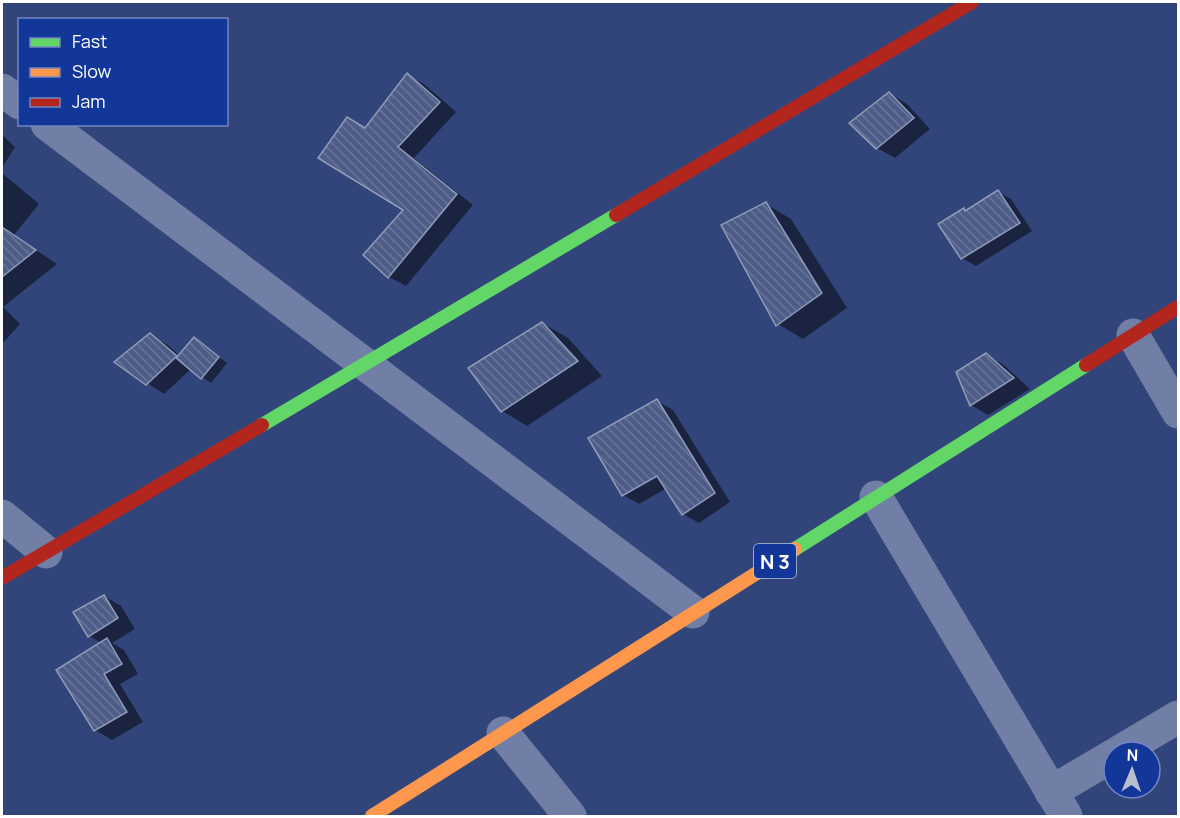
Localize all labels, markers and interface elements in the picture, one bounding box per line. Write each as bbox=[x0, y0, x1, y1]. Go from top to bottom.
legend bbox=[18, 18, 228, 126]
text: Fast bbox=[72, 29, 107, 53]
text: Slow bbox=[72, 59, 112, 83]
text: Jam bbox=[72, 89, 106, 113]
road number: N 3 bbox=[754, 544, 796, 578]
north arrow bbox=[1102, 740, 1162, 800]
text: N bbox=[1126, 744, 1139, 766]

